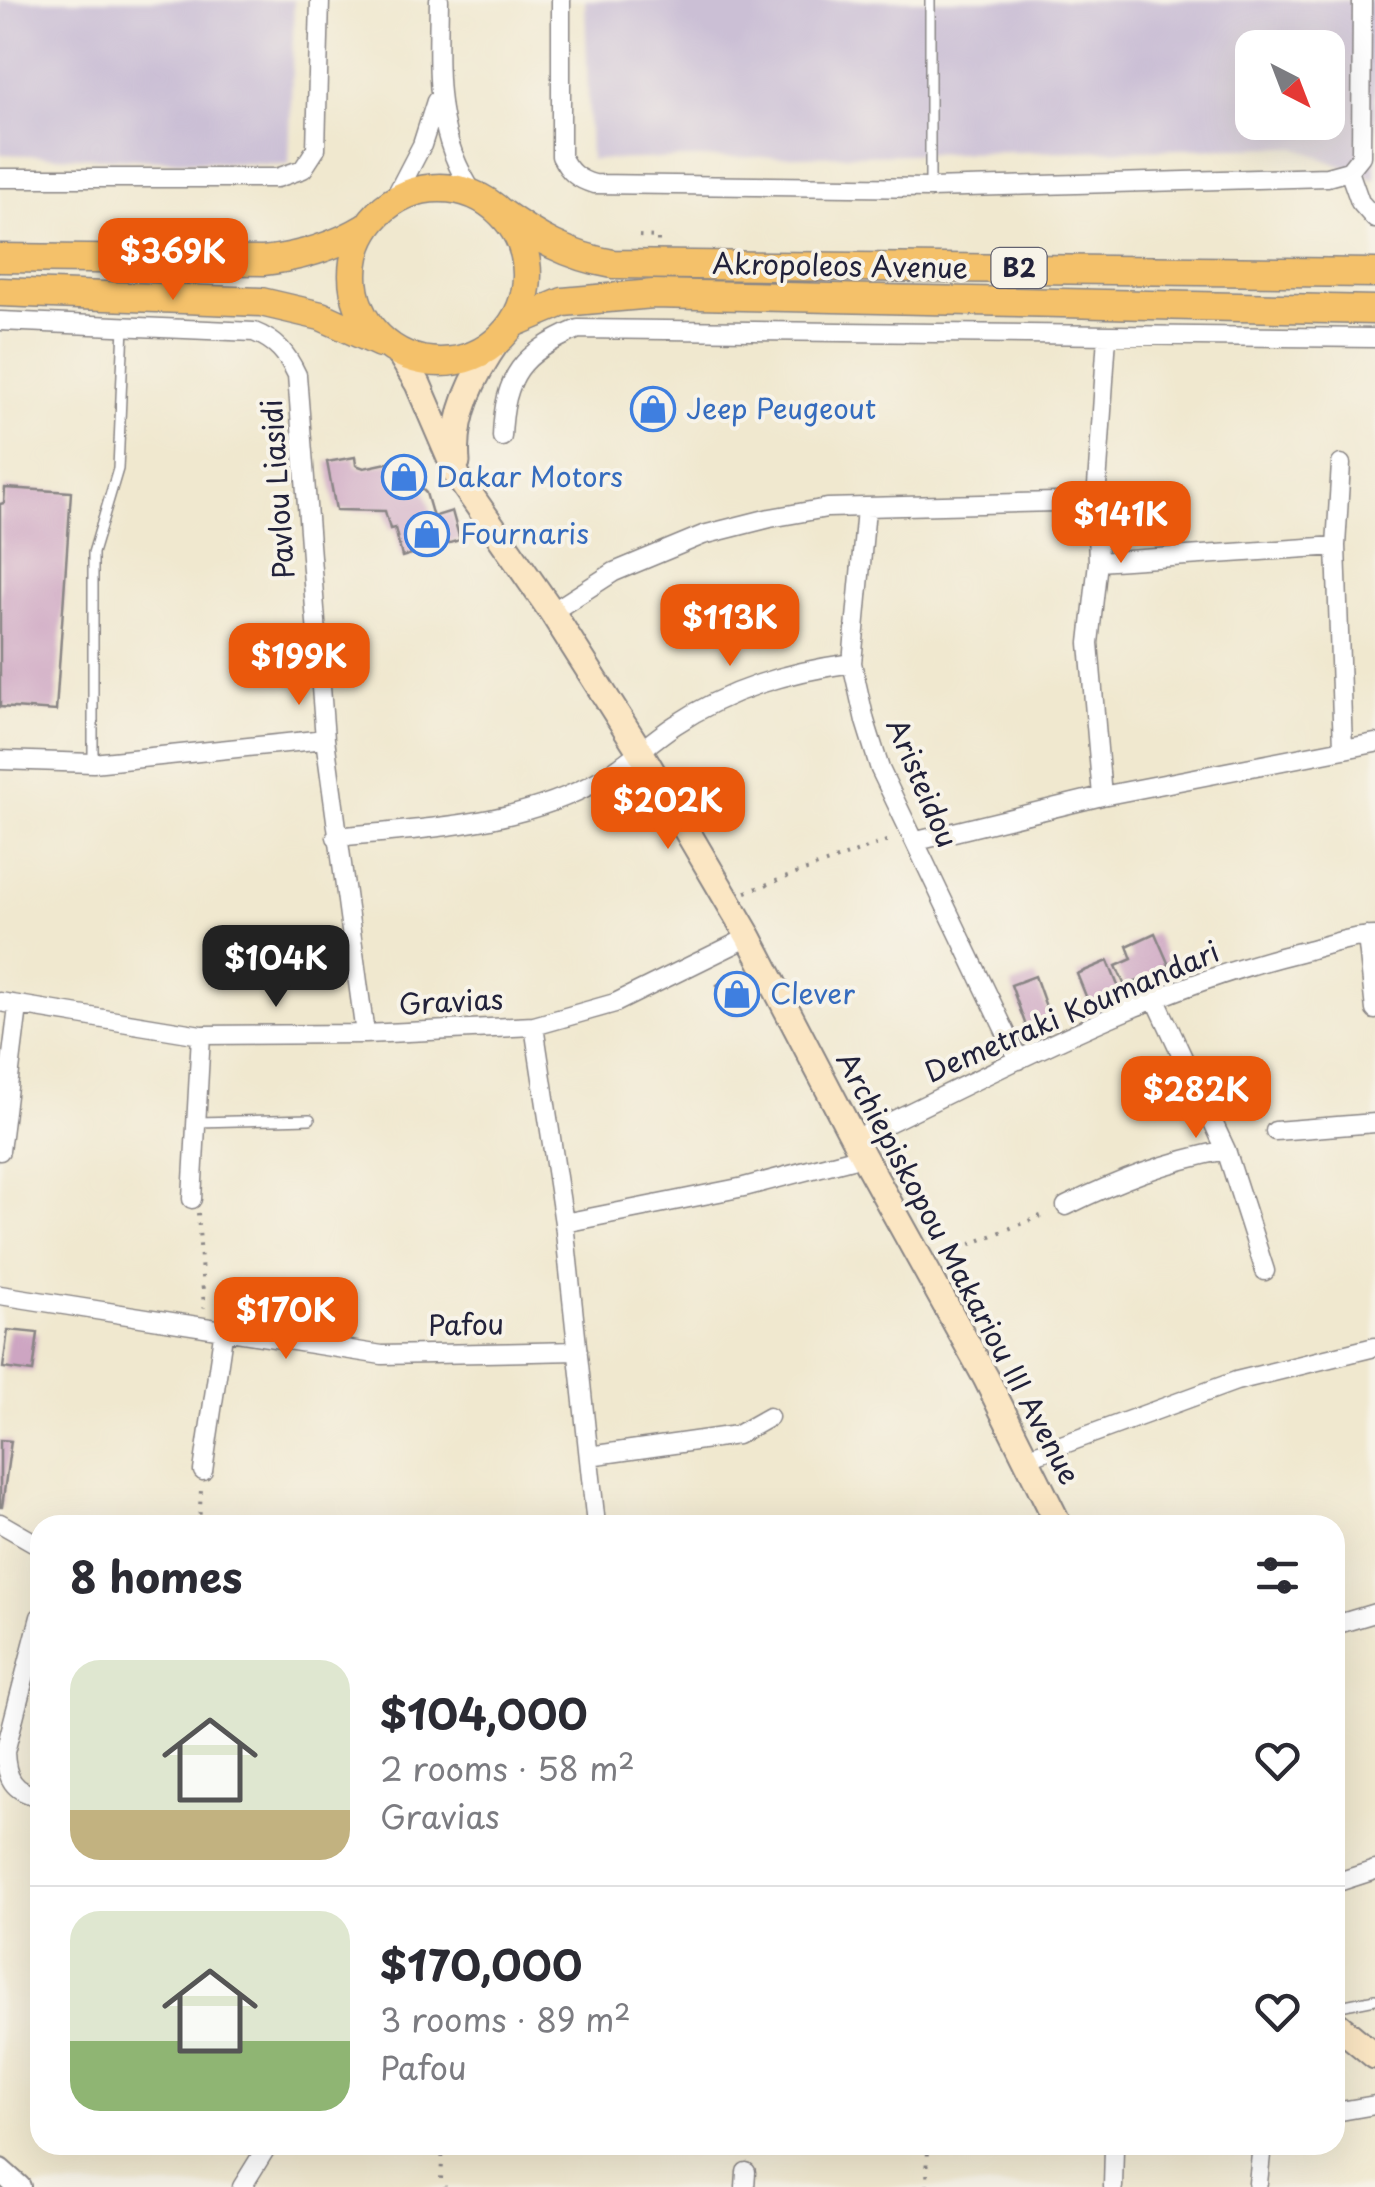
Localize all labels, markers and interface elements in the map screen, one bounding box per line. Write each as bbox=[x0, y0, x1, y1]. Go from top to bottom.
north arrow bbox=[1235, 30, 1345, 140]
map controls bbox=[1235, 30, 1345, 140]
pin: $369K bbox=[103, 218, 243, 303]
text: $369K bbox=[120, 226, 226, 274]
street label: Akropoleos Avenue bbox=[712, 241, 968, 288]
road number: B2 bbox=[992, 248, 1046, 288]
shop icon: Jeep Peugeout bbox=[630, 386, 676, 432]
place label: Jeep Peugeout bbox=[686, 386, 876, 429]
street label: Pavlou Liasidi bbox=[249, 398, 304, 580]
shop icon: Dakar Motors bbox=[381, 454, 427, 500]
place label: Dakar Motors bbox=[436, 454, 623, 497]
pin: $141K bbox=[1051, 481, 1191, 566]
text: $141K bbox=[1074, 489, 1168, 537]
shop icon: Fournaris bbox=[404, 511, 450, 557]
place label: Fournaris bbox=[460, 511, 589, 554]
pin: $113K bbox=[660, 584, 800, 669]
text: $113K bbox=[682, 592, 778, 640]
pin: $199K bbox=[229, 623, 369, 708]
text: $199K bbox=[251, 631, 347, 679]
street label: Aristeidou bbox=[877, 711, 970, 854]
pin: $202K bbox=[598, 767, 738, 852]
text: $202K bbox=[613, 775, 723, 823]
pin: $104K bbox=[206, 925, 346, 1010]
street label: Demetraki Koumandari bbox=[917, 929, 1225, 1092]
text: $104K bbox=[224, 933, 328, 981]
shop icon: Clever bbox=[714, 971, 760, 1017]
place label: Clever bbox=[770, 971, 855, 1014]
street label: Gravias bbox=[398, 976, 504, 1025]
street label: Archiepiskopou Makariou III Avenue bbox=[827, 1043, 1092, 1491]
pin: $282K bbox=[1126, 1056, 1266, 1141]
text: $282K bbox=[1143, 1064, 1249, 1112]
pin: $170K bbox=[216, 1277, 356, 1362]
text: $170K bbox=[236, 1285, 336, 1333]
street label: Pafou bbox=[428, 1301, 504, 1346]
text: 8 homes bbox=[70, 1544, 243, 1607]
icon: filters bbox=[1250, 1548, 1305, 1603]
text: $104,000 bbox=[380, 1681, 588, 1744]
icon: home bbox=[150, 1700, 270, 1820]
icon: heart bbox=[1250, 1733, 1305, 1788]
text: 2 rooms · 58 m² bbox=[380, 1744, 635, 1792]
text: Gravias bbox=[380, 1792, 500, 1840]
text: $170,000 bbox=[380, 1932, 582, 1995]
icon: home bbox=[150, 1951, 270, 2071]
icon: heart bbox=[1250, 1984, 1305, 2039]
text: 3 rooms · 89 m² bbox=[380, 1995, 631, 2043]
text: Pafou bbox=[380, 2043, 467, 2091]

